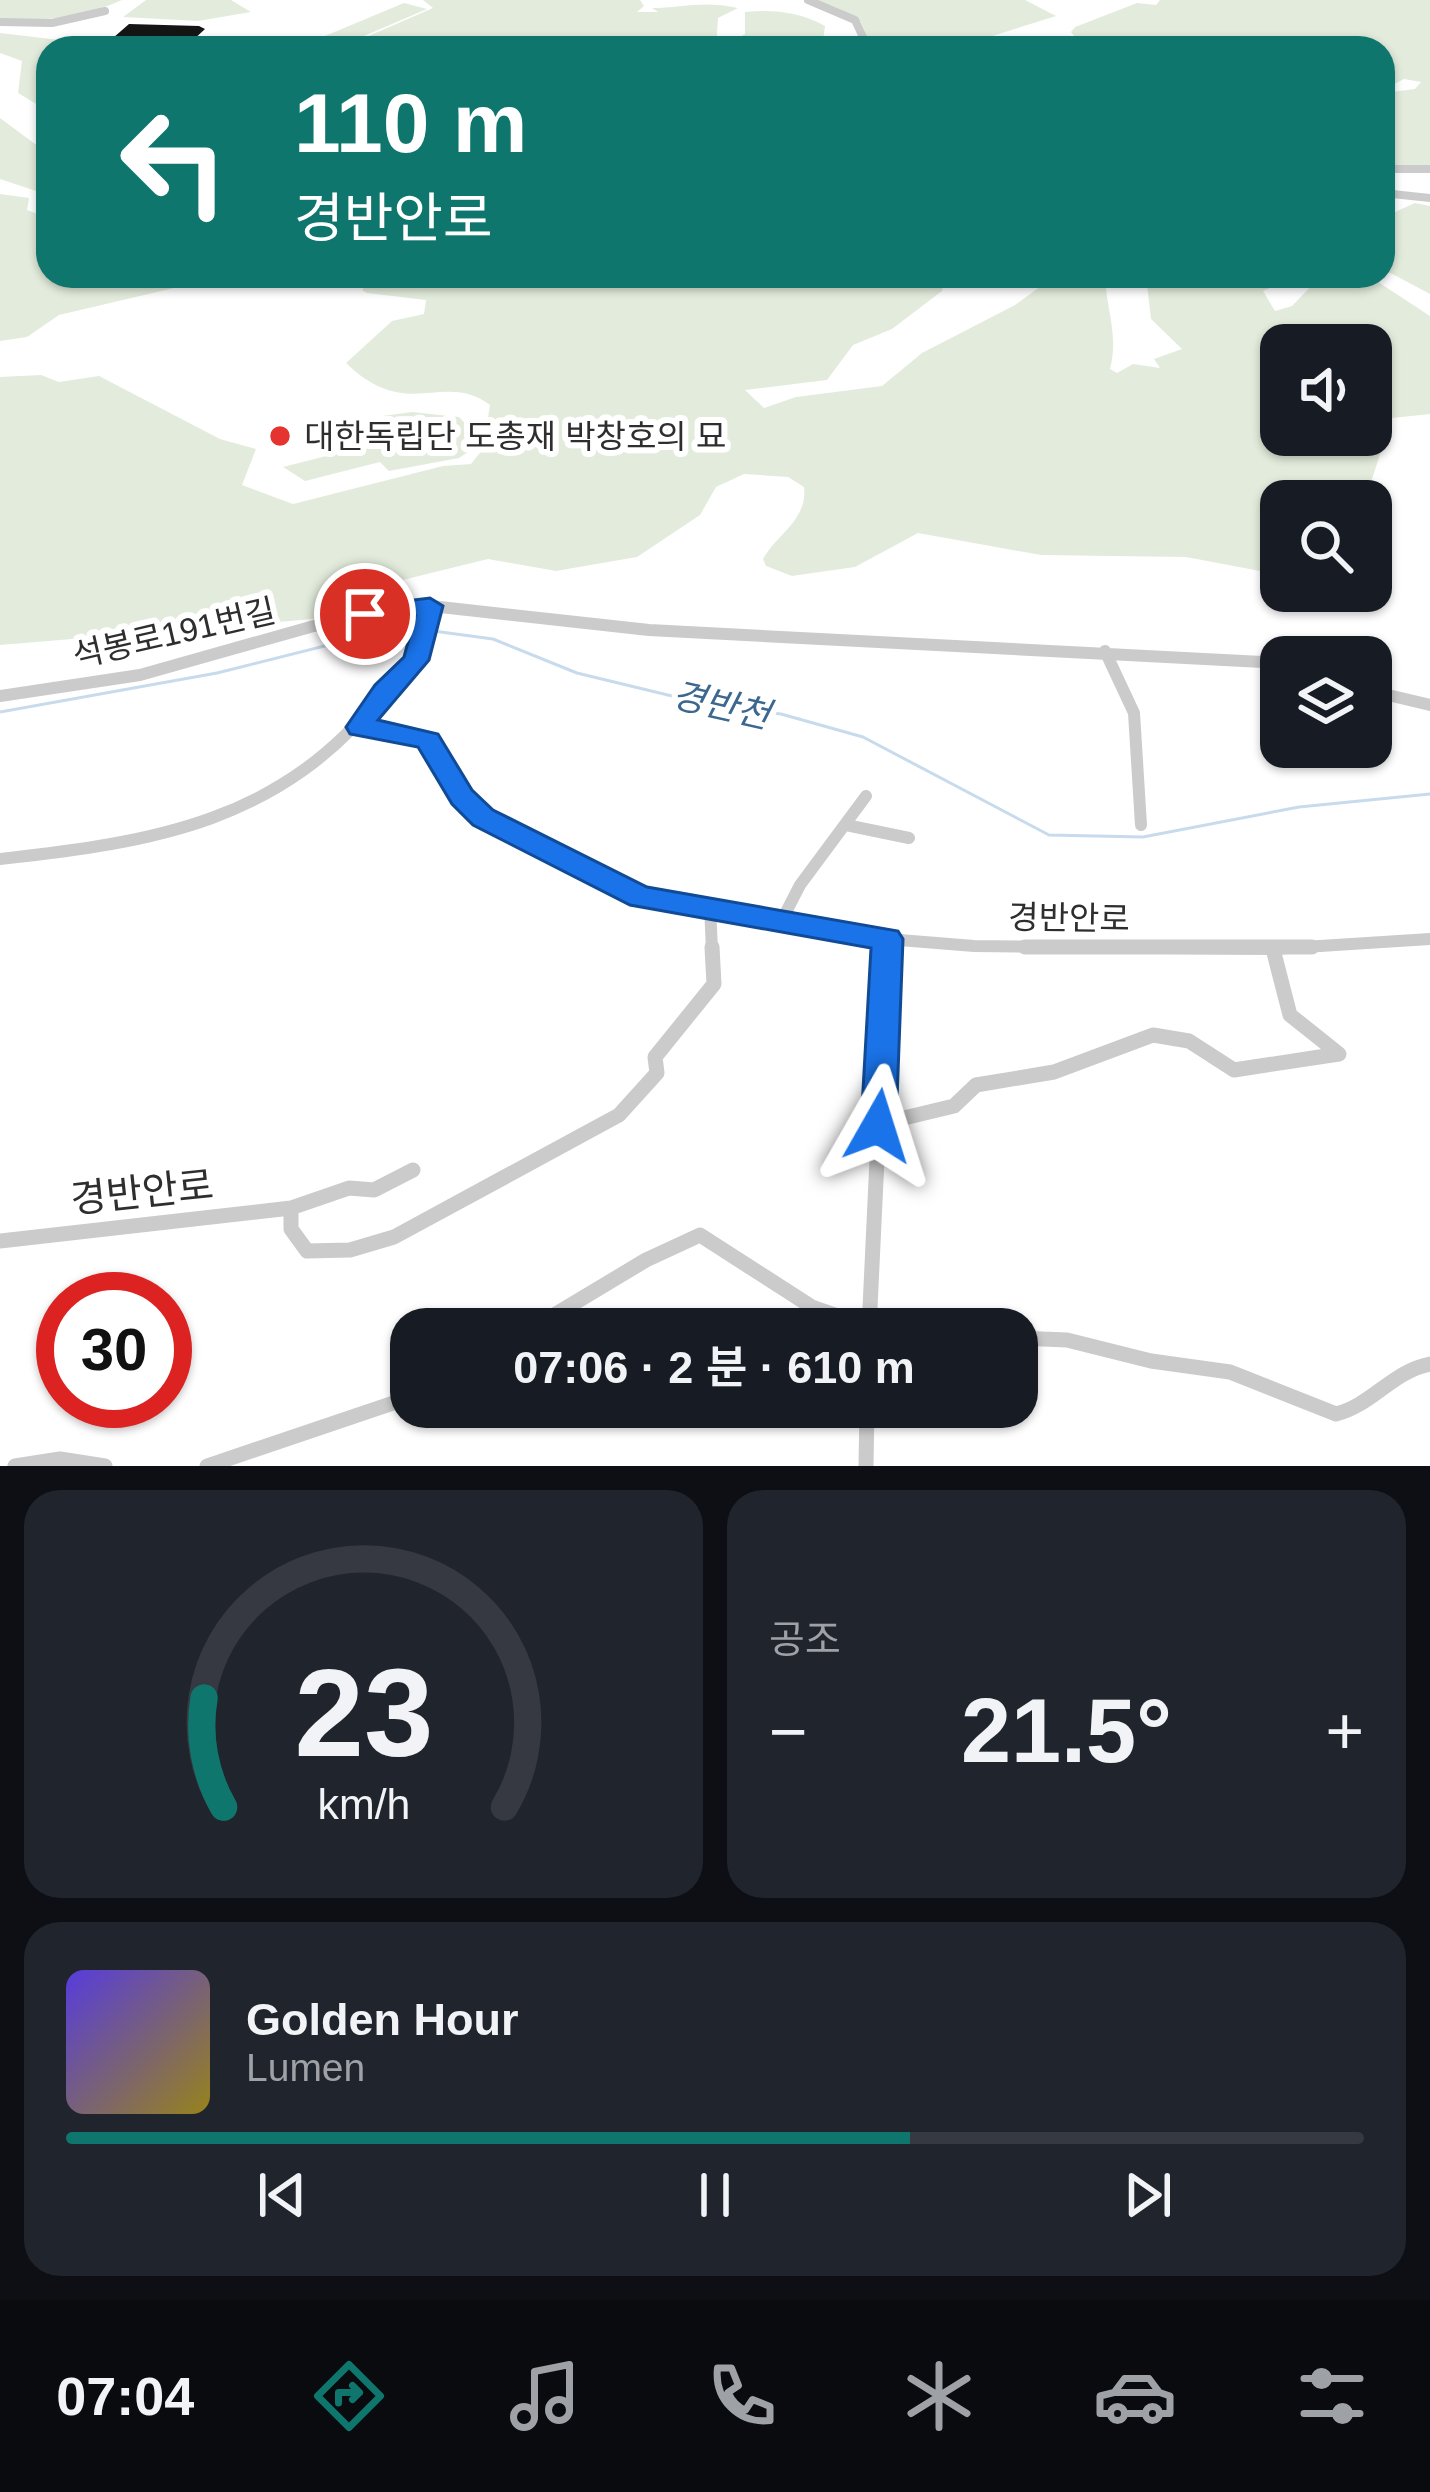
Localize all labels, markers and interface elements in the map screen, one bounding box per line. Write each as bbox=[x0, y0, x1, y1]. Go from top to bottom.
text: 110 m bbox=[294, 76, 528, 170]
icon: left bbox=[96, 84, 252, 240]
text: 경반안로 bbox=[294, 188, 493, 248]
map controls bbox=[1260, 324, 1392, 768]
button: sound bbox=[1260, 324, 1392, 456]
place label: 대한독립단 도총재 박창호의 묘 bbox=[304, 418, 726, 455]
marker: 대한독립단 도총재 박창호의 묘 bbox=[267, 423, 293, 449]
button: search bbox=[1260, 480, 1392, 612]
pin bbox=[314, 563, 416, 665]
icon: arrive bbox=[332, 581, 398, 647]
street label: 석봉로191번길 bbox=[69, 592, 279, 674]
button: layers bbox=[1260, 636, 1392, 768]
water label: 경반천 bbox=[668, 674, 778, 737]
street label: 경반안로 bbox=[1008, 898, 1130, 938]
position arrow bbox=[815, 1063, 941, 1189]
street label: 경반안로 bbox=[68, 1163, 216, 1221]
speed limit sign: 30 bbox=[36, 1272, 192, 1428]
text: 07:06 · 2 분 · 610 m bbox=[513, 1342, 915, 1393]
text: 공조 bbox=[769, 1618, 841, 1661]
text: 23 bbox=[294, 1643, 433, 1782]
text: 21.5° bbox=[961, 1681, 1172, 1781]
text: − bbox=[769, 1694, 808, 1768]
text: + bbox=[1325, 1694, 1364, 1768]
text: km/h bbox=[317, 1780, 410, 1828]
text: Golden Hour bbox=[246, 1994, 518, 2045]
text: Lumen bbox=[246, 2046, 365, 2089]
icon: previous bbox=[249, 2162, 315, 2228]
icon: pause bbox=[682, 2162, 748, 2228]
icon: next bbox=[1115, 2162, 1181, 2228]
icon: directions bbox=[307, 2354, 391, 2438]
icon: music bbox=[503, 2354, 587, 2438]
icon: phone bbox=[700, 2354, 784, 2438]
icon: climate bbox=[897, 2354, 981, 2438]
icon: car bbox=[1093, 2354, 1177, 2438]
icon: filters bbox=[1290, 2354, 1374, 2438]
text: 07:04 bbox=[56, 2366, 194, 2426]

